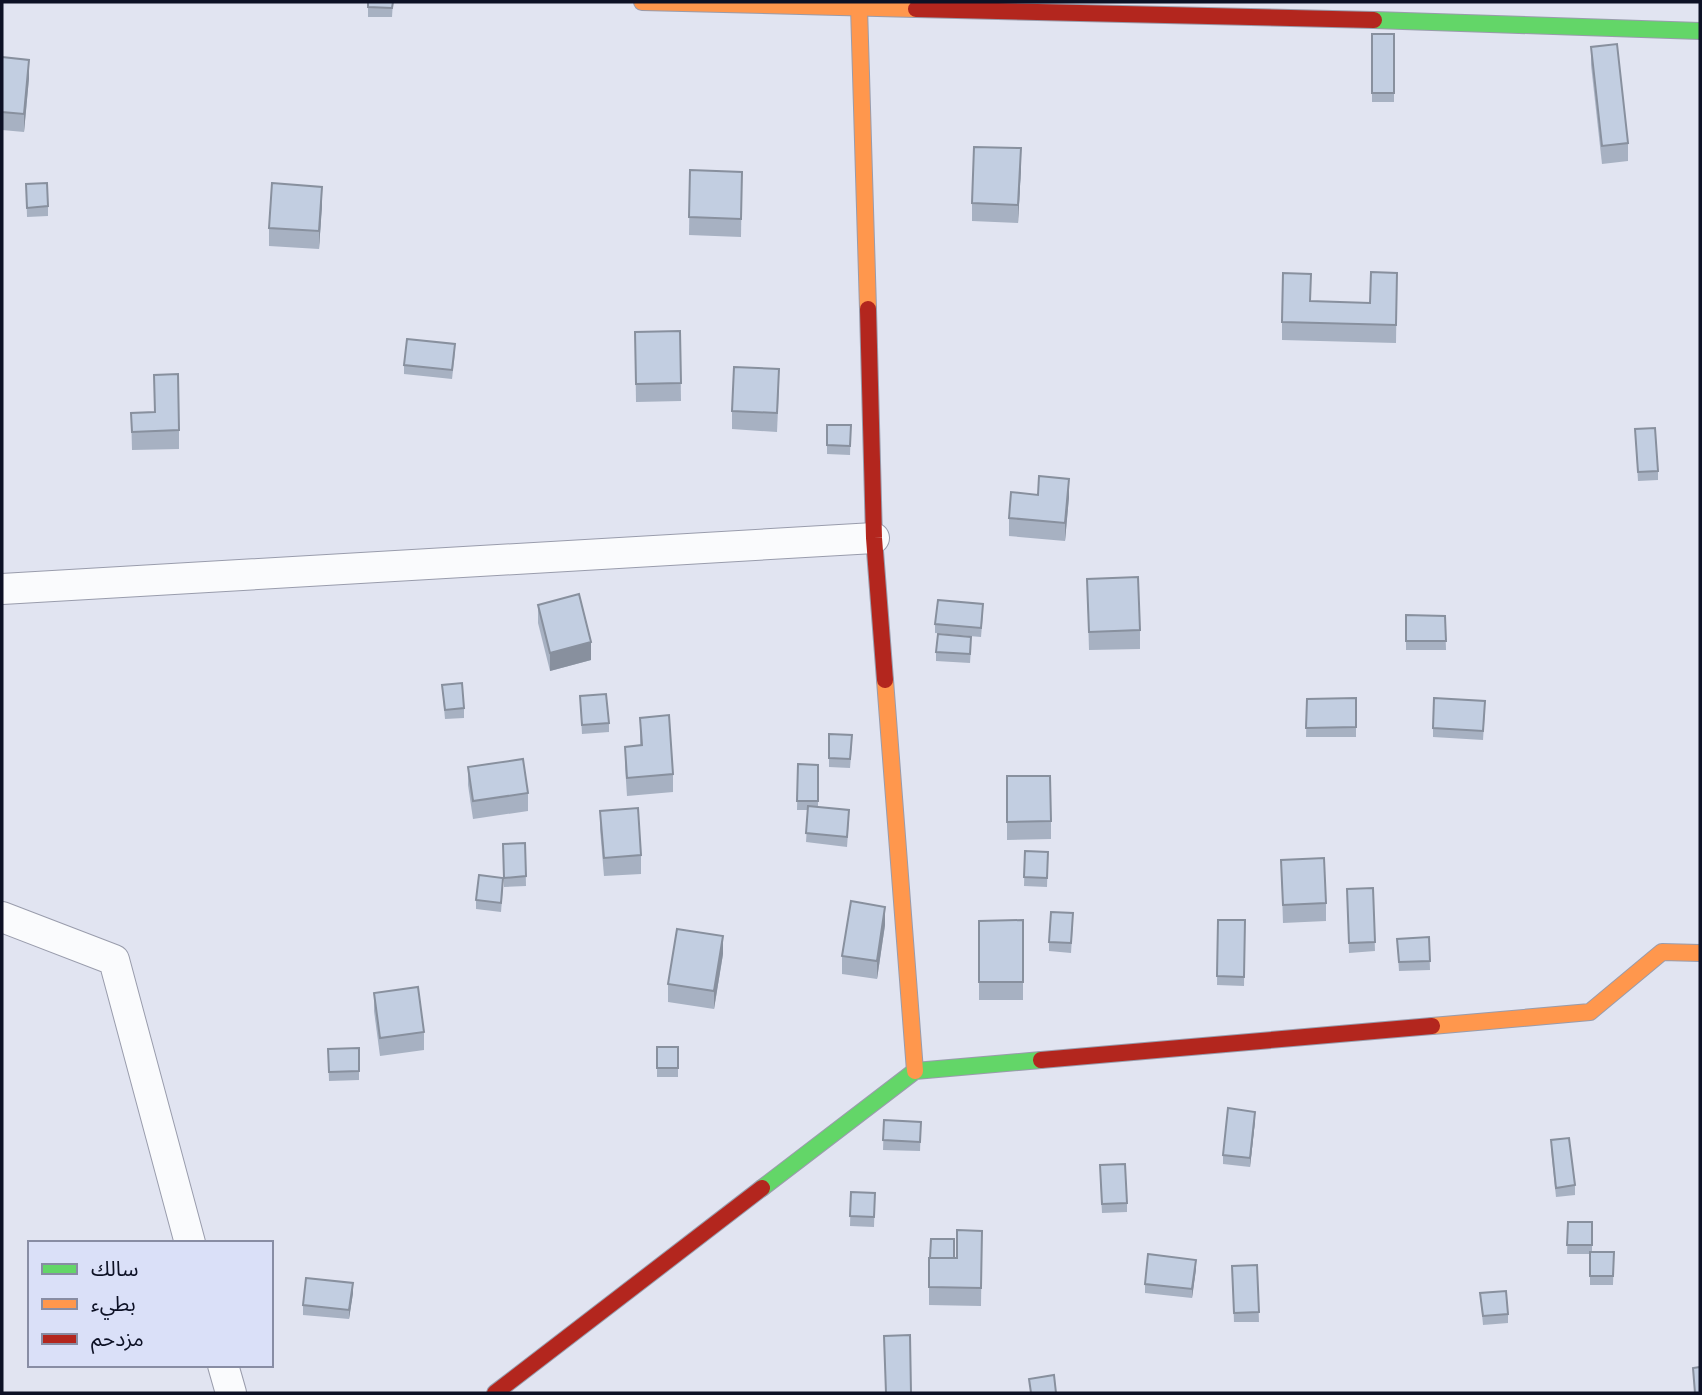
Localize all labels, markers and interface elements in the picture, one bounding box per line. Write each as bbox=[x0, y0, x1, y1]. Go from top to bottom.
legend bbox=[28, 1241, 273, 1367]
text: سالك bbox=[91, 1256, 138, 1282]
text: بطيء bbox=[91, 1291, 136, 1320]
text: مزدحم bbox=[91, 1326, 144, 1354]

